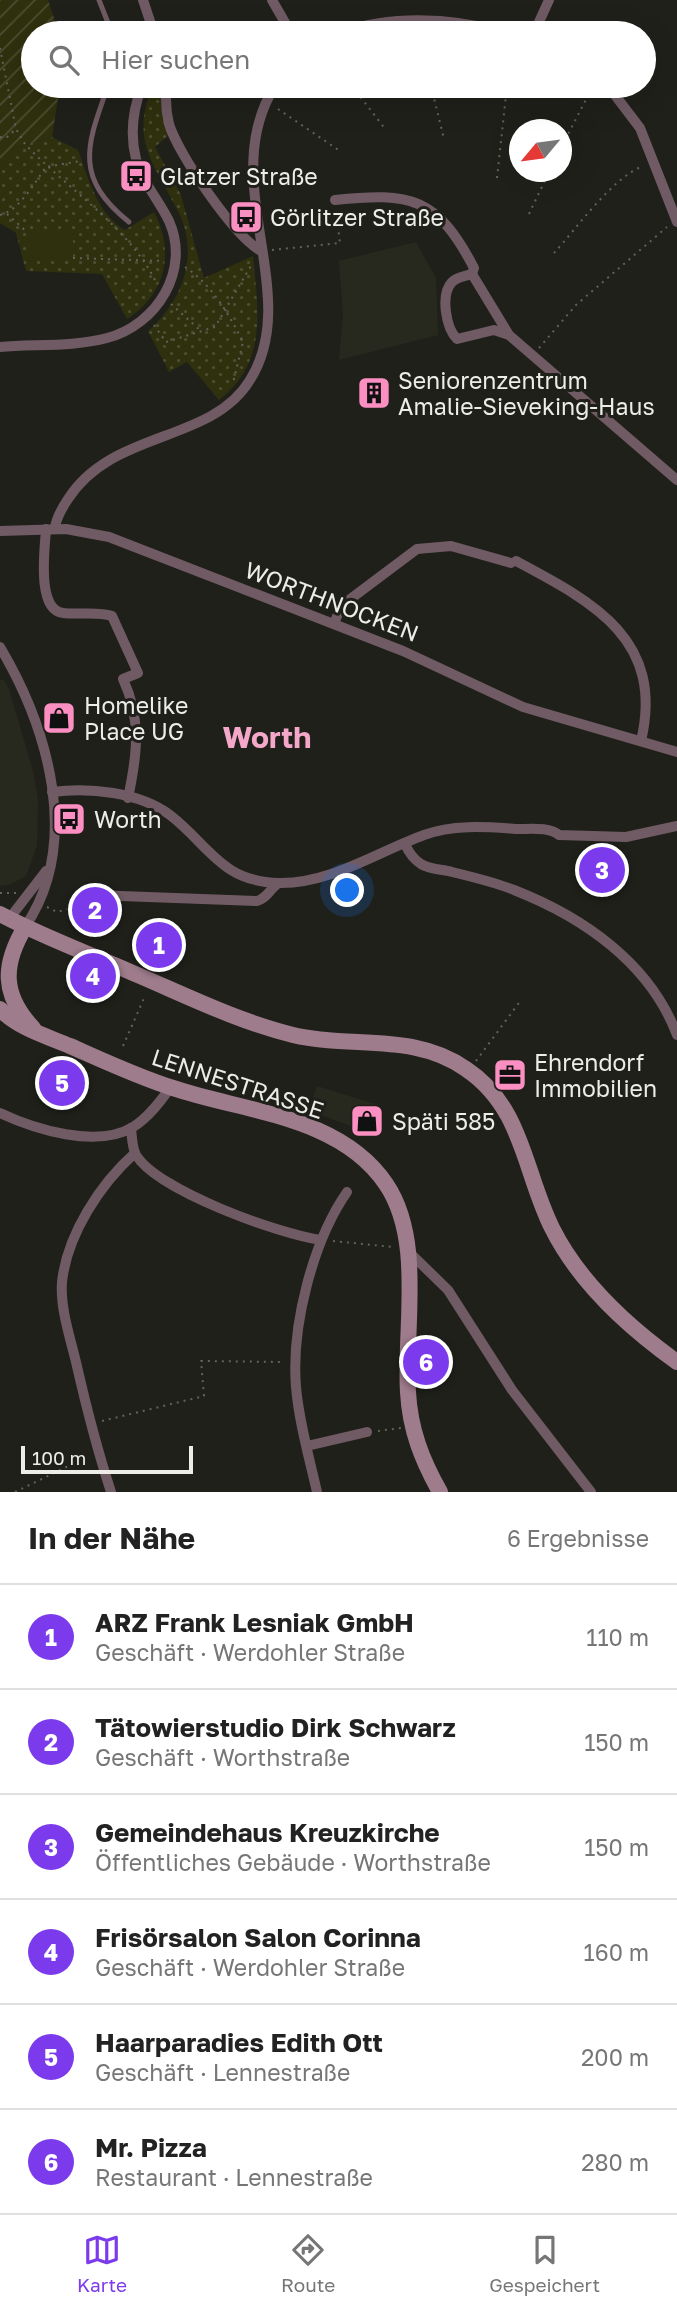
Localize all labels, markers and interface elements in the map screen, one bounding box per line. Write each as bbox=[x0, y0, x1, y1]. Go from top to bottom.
search box bbox=[21, 21, 656, 98]
icon: search bbox=[45, 41, 83, 79]
text: Hier suchen bbox=[101, 44, 250, 75]
north arrow bbox=[509, 119, 572, 182]
bus stop icon: Glatzer Straße bbox=[117, 157, 155, 195]
place label: Glatzer Straße bbox=[160, 162, 318, 190]
bus stop icon: Görlitzer Straße bbox=[227, 198, 265, 236]
place label: Görlitzer Straße bbox=[270, 203, 444, 231]
place label: Seniorenzentrum Amalie-Sieveking-Haus bbox=[398, 366, 655, 420]
building icon: Seniorenzentrum Amalie-Sieveking-Haus bbox=[355, 374, 393, 412]
street label: WORTHNOCKEN bbox=[241, 555, 423, 647]
place label: Homelike Place UG bbox=[84, 691, 188, 745]
shop icon: Homelike Place UG bbox=[40, 699, 78, 737]
district label: Worth bbox=[223, 719, 311, 755]
bus stop icon: Worth bbox=[50, 800, 88, 838]
place label: Worth bbox=[94, 805, 162, 833]
pin: 3 bbox=[579, 844, 625, 896]
your location bbox=[330, 873, 364, 907]
pin: 2 bbox=[72, 884, 118, 936]
pin: 1 bbox=[136, 919, 182, 971]
pin: 4 bbox=[70, 950, 116, 1002]
street label: LENNESTRASSE bbox=[148, 1042, 328, 1124]
place label: Ehrendorf Immobilien bbox=[534, 1048, 657, 1102]
office icon: Ehrendorf Immobilien bbox=[491, 1056, 529, 1094]
pin: 5 bbox=[39, 1057, 85, 1109]
shop icon: Späti 585 bbox=[348, 1102, 386, 1140]
place label: Späti 585 bbox=[392, 1107, 495, 1135]
pin: 6 bbox=[403, 1336, 449, 1388]
scale bar bbox=[21, 1443, 192, 1475]
text: 100 m bbox=[32, 1446, 86, 1469]
text: In der Nähe bbox=[28, 1520, 195, 1556]
text: 6 Ergebnisse bbox=[507, 1524, 649, 1552]
text: ARZ Frank Lesniak GmbH bbox=[95, 1607, 414, 1638]
text: 1 bbox=[45, 1623, 57, 1651]
text: 110 m bbox=[586, 1623, 649, 1651]
text: Geschäft · Werdohler Straße bbox=[95, 1638, 405, 1666]
text: Tätowierstudio Dirk Schwarz bbox=[95, 1712, 456, 1743]
text: 2 bbox=[44, 1728, 58, 1756]
text: 150 m bbox=[584, 1728, 649, 1756]
text: Geschäft · Worthstraße bbox=[95, 1743, 350, 1771]
text: Gemeindehaus Kreuzkirche bbox=[95, 1817, 440, 1848]
text: 3 bbox=[44, 1833, 58, 1861]
text: 150 m bbox=[584, 1833, 649, 1861]
text: Öffentliches Gebäude · Worthstraße bbox=[95, 1848, 491, 1876]
text: Frisörsalon Salon Corinna bbox=[95, 1922, 421, 1953]
text: 4 bbox=[44, 1938, 58, 1966]
text: 160 m bbox=[584, 1938, 649, 1966]
text: Geschäft · Werdohler Straße bbox=[95, 1953, 405, 1981]
text: Haarparadies Edith Ott bbox=[95, 2027, 383, 2058]
text: 5 bbox=[44, 2043, 58, 2071]
text: 200 m bbox=[581, 2043, 649, 2071]
text: Geschäft · Lennestraße bbox=[95, 2058, 350, 2086]
text: Mr. Pizza bbox=[95, 2132, 207, 2163]
text: 6 bbox=[44, 2148, 58, 2176]
text: 280 m bbox=[581, 2148, 649, 2176]
text: Restaurant · Lennestraße bbox=[95, 2163, 373, 2191]
tab: Karte bbox=[77, 2231, 127, 2296]
tab: Route bbox=[281, 2231, 335, 2296]
tab: Gespeichert bbox=[489, 2231, 600, 2296]

